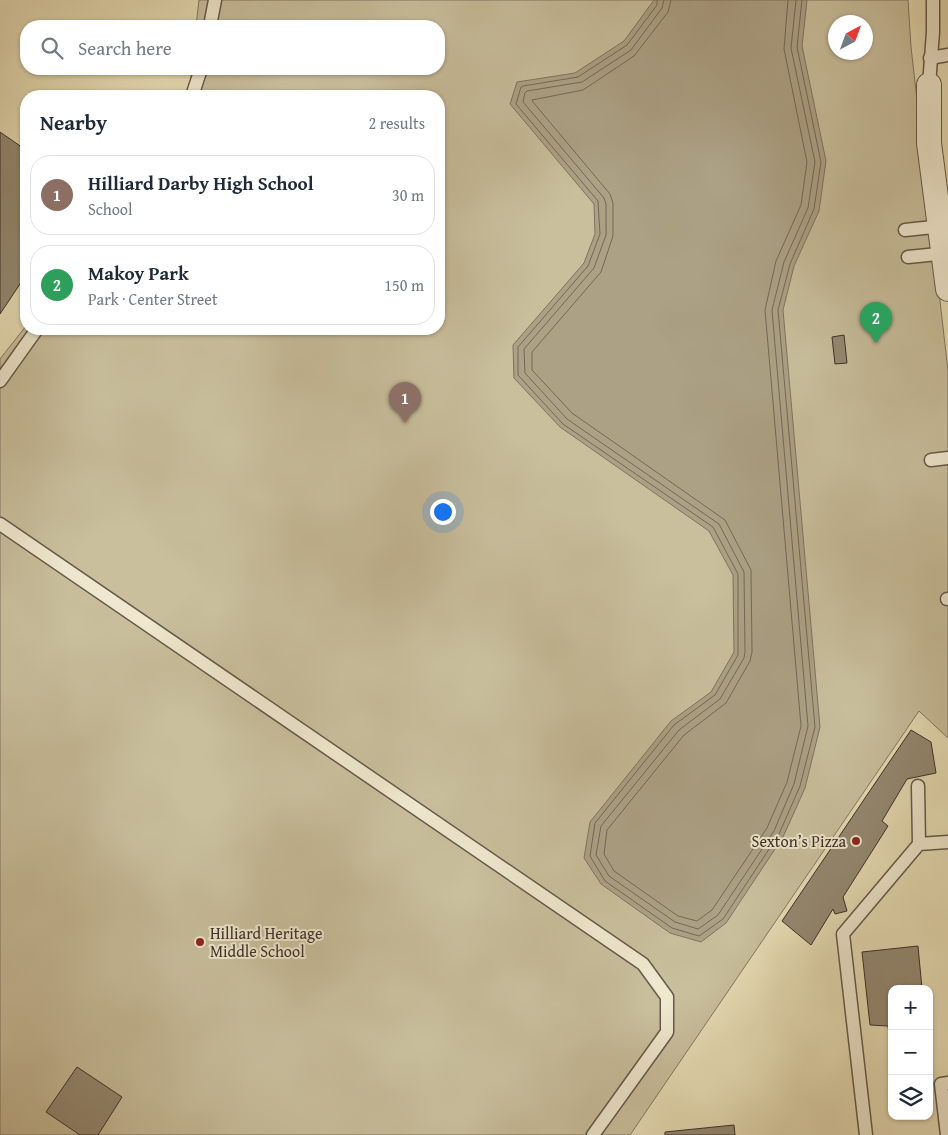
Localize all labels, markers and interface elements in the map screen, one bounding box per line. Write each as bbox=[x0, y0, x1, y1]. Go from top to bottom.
north arrow bbox=[828, 15, 873, 60]
search box bbox=[20, 20, 445, 75]
icon: search bbox=[38, 34, 66, 62]
text: Search here bbox=[78, 34, 172, 62]
text: Nearby bbox=[40, 107, 107, 138]
text: 2 results bbox=[368, 111, 425, 135]
text: Hilliard Darby High School bbox=[88, 169, 314, 197]
text: 1 bbox=[53, 183, 61, 207]
text: 30 m bbox=[392, 183, 424, 207]
text: School bbox=[88, 197, 132, 221]
text: Makoy Park bbox=[88, 259, 189, 287]
text: 2 bbox=[53, 273, 61, 297]
text: 150 m bbox=[384, 273, 424, 297]
text: Park · Center Street bbox=[88, 287, 218, 311]
pin: 2 bbox=[860, 302, 892, 343]
pin: 1 bbox=[389, 382, 421, 423]
your location bbox=[430, 499, 456, 525]
place label: Sexton’s Pizza bbox=[752, 829, 846, 853]
marker: Sexton’s Pizza bbox=[850, 835, 862, 847]
place label: Hilliard Heritage Middle School bbox=[210, 921, 323, 963]
marker: Hilliard Heritage Middle School bbox=[194, 936, 206, 948]
map controls bbox=[888, 985, 933, 1120]
button: + bbox=[888, 985, 933, 1030]
button: − bbox=[888, 1030, 933, 1075]
button: layers bbox=[888, 1075, 933, 1120]

